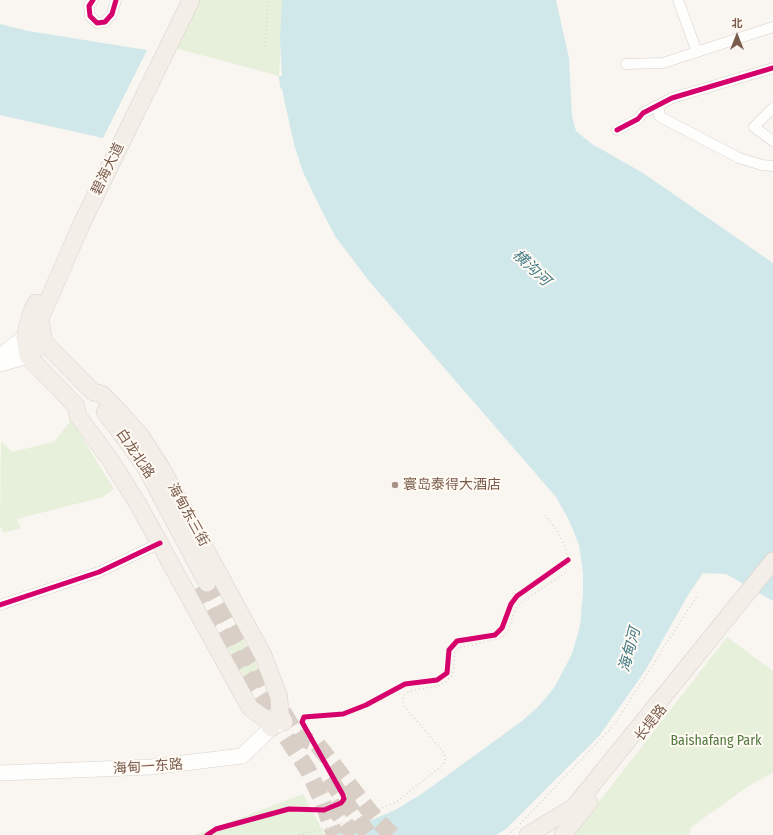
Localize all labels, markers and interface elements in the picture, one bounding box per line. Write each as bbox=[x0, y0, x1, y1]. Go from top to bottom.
north arrow bbox=[717, 16, 757, 56]
text: 北 bbox=[732, 17, 743, 30]
street label: 碧海大道 bbox=[88, 140, 128, 198]
water label: 横沟河 bbox=[508, 246, 554, 290]
street label: 白龙北路 bbox=[112, 426, 158, 482]
place label: 寰岛泰得大酒店 bbox=[403, 477, 501, 493]
street label: 海甸东三街 bbox=[164, 480, 212, 550]
marker: 寰岛泰得大酒店 bbox=[390, 480, 400, 490]
water label: 海甸河 bbox=[615, 626, 645, 674]
street label: 长堤路 bbox=[631, 701, 671, 745]
park label: Baishafang Park bbox=[670, 733, 762, 749]
street label: 海甸一东路 bbox=[112, 756, 184, 778]

